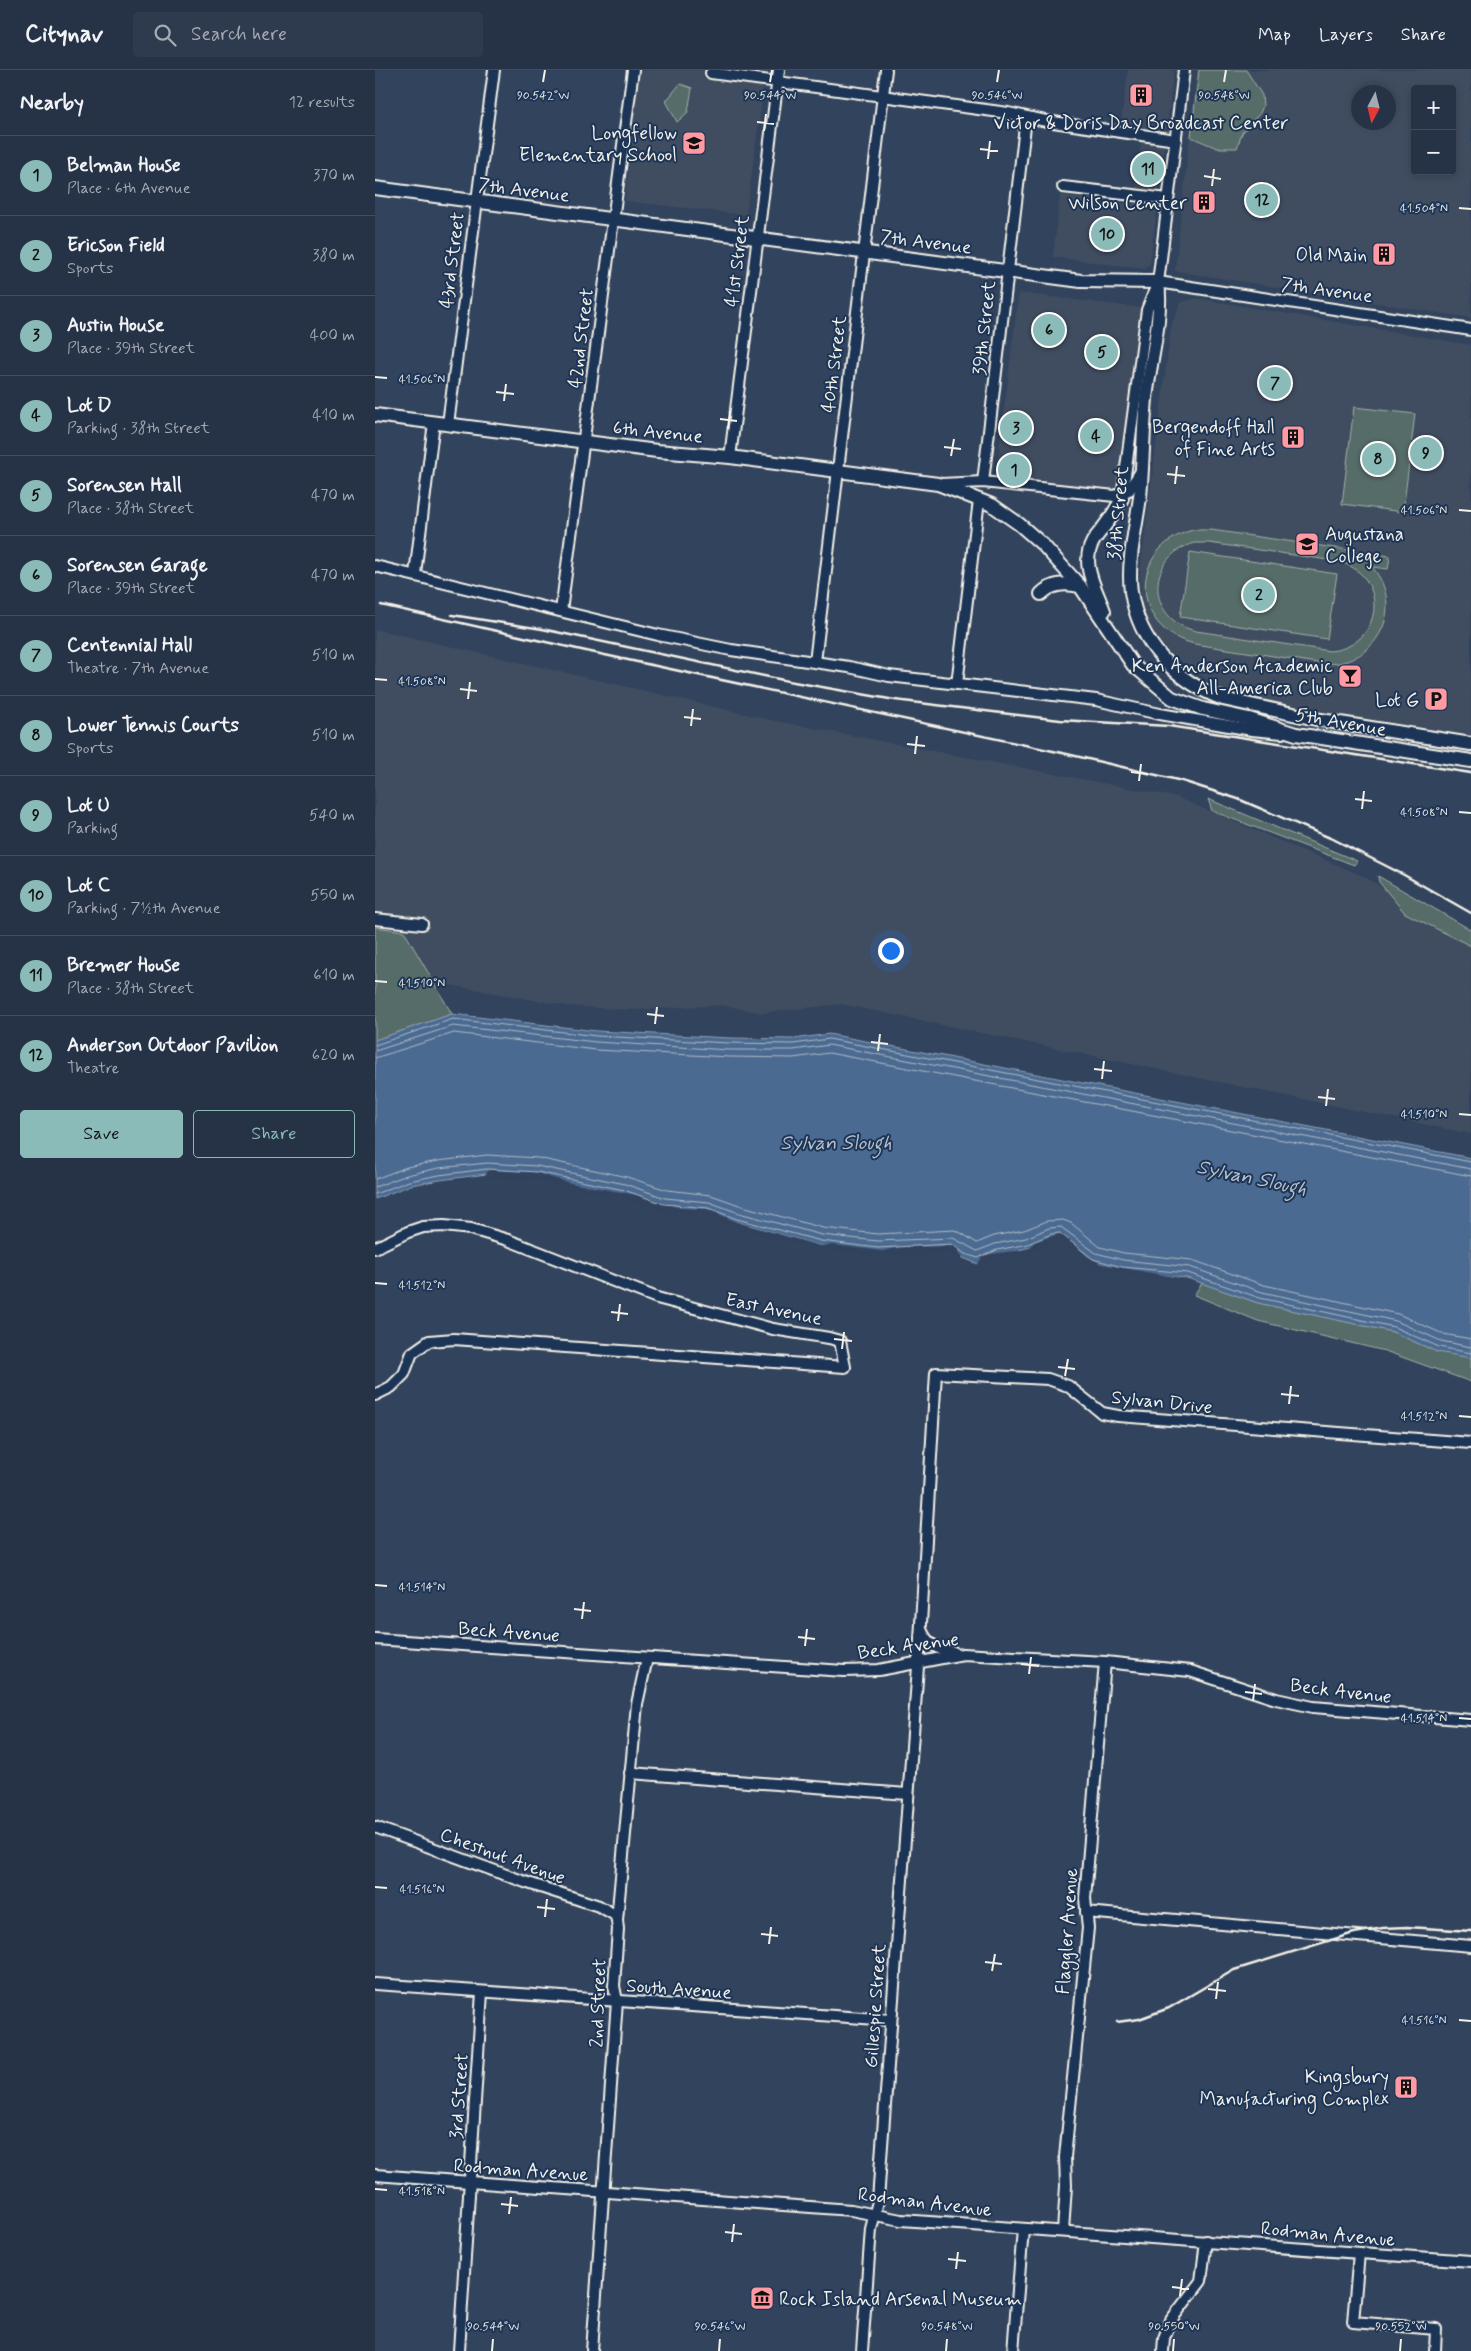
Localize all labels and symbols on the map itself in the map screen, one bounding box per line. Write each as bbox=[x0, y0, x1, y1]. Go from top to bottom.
building icon: Victor & Doris Day Broadcast Center bbox=[1128, 82, 1154, 108]
north arrow bbox=[1351, 85, 1396, 130]
text: 90.542°W bbox=[517, 88, 569, 104]
text: 90.544°W bbox=[744, 88, 796, 104]
text: 90.546°W bbox=[972, 88, 1022, 104]
text: 90.548°W bbox=[1198, 88, 1250, 104]
place label: Victor & Doris Day Broadcast Center bbox=[994, 111, 1288, 136]
place label: Longfellow Elementary School bbox=[519, 121, 677, 168]
school or university icon: Longfellow Elementary School bbox=[681, 130, 707, 156]
pin: 11 bbox=[1132, 150, 1164, 188]
street label: 7th Avenue bbox=[477, 172, 571, 209]
pin: 12 bbox=[1246, 181, 1278, 219]
building icon: Wilson Center bbox=[1191, 189, 1217, 215]
place label: Wilson Center bbox=[1068, 191, 1187, 216]
text: 41.504°N bbox=[1400, 201, 1448, 217]
street label: 43rd Street bbox=[434, 211, 471, 310]
street label: 41st Street bbox=[719, 214, 755, 308]
pin: 10 bbox=[1091, 215, 1123, 253]
street label: 7th Avenue bbox=[879, 224, 973, 261]
building icon: Old Main bbox=[1371, 241, 1397, 267]
place label: Old Main bbox=[1296, 243, 1367, 268]
street label: 7th Avenue bbox=[1279, 272, 1374, 309]
street label: 39th Street bbox=[967, 279, 1002, 377]
street label: 42nd Street bbox=[563, 287, 600, 390]
pin: 6 bbox=[1033, 311, 1065, 349]
street label: 40th Street bbox=[816, 314, 853, 414]
pin: 5 bbox=[1086, 333, 1118, 371]
pin: 7 bbox=[1259, 364, 1291, 402]
text: 41.506°N bbox=[399, 372, 445, 388]
pin: 3 bbox=[1000, 409, 1032, 447]
street label: 6th Avenue bbox=[612, 415, 704, 450]
place label: Bergendoff Hall of Fine Arts bbox=[1152, 415, 1275, 462]
pin: 4 bbox=[1080, 417, 1112, 455]
building icon: Bergendoff Hall of Fine Arts bbox=[1280, 424, 1306, 450]
pin: 9 bbox=[1410, 434, 1442, 472]
pin: 8 bbox=[1362, 440, 1394, 478]
pin: 1 bbox=[998, 451, 1030, 489]
street label: 38th Street bbox=[1102, 465, 1135, 561]
text: 41.506°N bbox=[1401, 503, 1447, 519]
place label: Augustana College bbox=[1325, 522, 1404, 570]
school or university icon: Augustana College bbox=[1294, 531, 1320, 557]
pin: 2 bbox=[1243, 576, 1275, 614]
place label: Ken Anderson Academic All-America Club bbox=[1132, 654, 1333, 701]
bar icon: Ken Anderson Academic All-America Club bbox=[1337, 663, 1363, 689]
text: 41.508°N bbox=[398, 674, 446, 690]
parking icon: Lot G bbox=[1423, 686, 1449, 712]
place label: Lot G bbox=[1375, 688, 1419, 713]
street label: 5th Avenue bbox=[1293, 702, 1388, 743]
text: 41.508°N bbox=[1400, 805, 1448, 821]
your location bbox=[878, 938, 904, 964]
text: 41.510°N bbox=[399, 976, 445, 992]
text: 41.510°N bbox=[1401, 1107, 1447, 1123]
water label: Sylvan Slough bbox=[780, 1130, 892, 1159]
water label: Sylvan Slough bbox=[1194, 1154, 1309, 1205]
text: 41.512°N bbox=[399, 1278, 445, 1294]
street label: East Avenue bbox=[723, 1287, 824, 1332]
street label: Sylvan Drive bbox=[1110, 1385, 1214, 1420]
text: 41.512°N bbox=[1401, 1409, 1447, 1425]
text: 41.514°N bbox=[399, 1580, 445, 1596]
street label: Beck Avenue bbox=[457, 1616, 561, 1649]
street label: Beck Avenue bbox=[856, 1627, 960, 1666]
street label: Beck Avenue bbox=[1289, 1673, 1393, 1710]
text: 41.514°N bbox=[1401, 1711, 1447, 1727]
street label: Chestnut Avenue bbox=[436, 1822, 569, 1891]
street label: Flaggler Avenue bbox=[1051, 1867, 1086, 1995]
text: 41.516°N bbox=[399, 1882, 445, 1898]
street label: Gillespie Street bbox=[859, 1943, 892, 2069]
street label: 2nd Street bbox=[584, 1958, 613, 2048]
street label: South Avenue bbox=[625, 1973, 733, 2006]
text: 41.516°N bbox=[1401, 2013, 1447, 2029]
street label: 3rd Street bbox=[444, 2052, 475, 2140]
place label: Kingsbury Manufacturing Complex bbox=[1199, 2065, 1390, 2114]
building icon: Kingsbury Manufacturing Complex bbox=[1393, 2074, 1419, 2100]
street label: Rodman Avenue bbox=[453, 2153, 589, 2188]
street label: Rodman Avenue bbox=[856, 2182, 993, 2223]
text: 41.518°N bbox=[399, 2184, 445, 2200]
street label: Rodman Avenue bbox=[1260, 2216, 1396, 2253]
museum icon: Rock Island Arsenal Museum bbox=[749, 2285, 775, 2311]
place label: Rock Island Arsenal Museum bbox=[779, 2287, 1022, 2312]
text: 90.544°W bbox=[467, 2319, 519, 2335]
text: 90.546°W bbox=[695, 2319, 745, 2335]
text: 90.548°W bbox=[921, 2319, 973, 2335]
text: 90.550°W bbox=[1148, 2319, 1200, 2335]
text: 90.552°W bbox=[1375, 2319, 1427, 2335]

